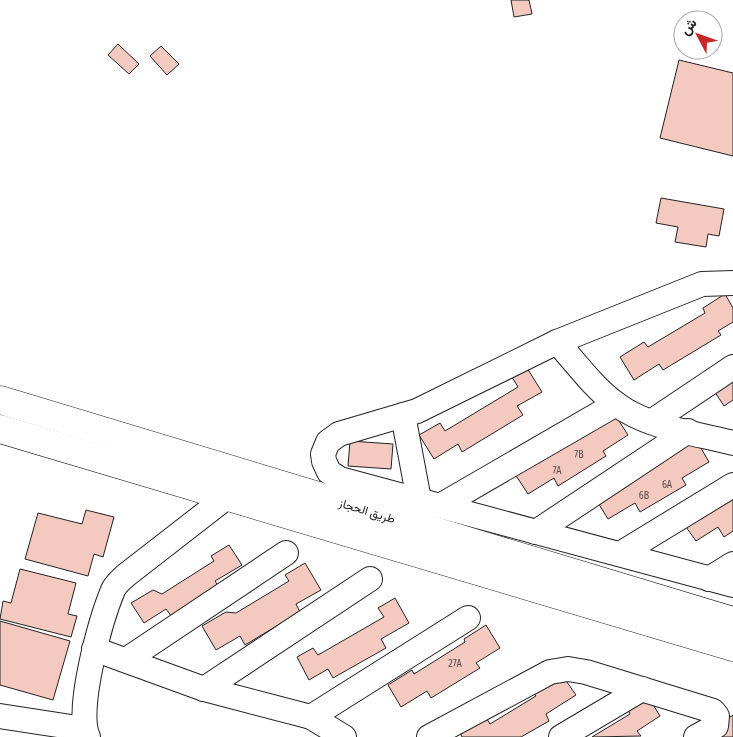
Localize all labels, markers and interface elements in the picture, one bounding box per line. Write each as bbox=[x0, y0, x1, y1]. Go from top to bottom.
north arrow bbox=[673, 10, 723, 60]
text: ش bbox=[677, 15, 701, 39]
house number: 7B bbox=[574, 449, 584, 461]
house number: 7A bbox=[552, 465, 562, 477]
house number: 6A bbox=[662, 479, 673, 491]
house number: 6B bbox=[639, 490, 650, 502]
street label: طريق الحجاز bbox=[336, 496, 397, 527]
house number: 27A bbox=[448, 658, 462, 670]

